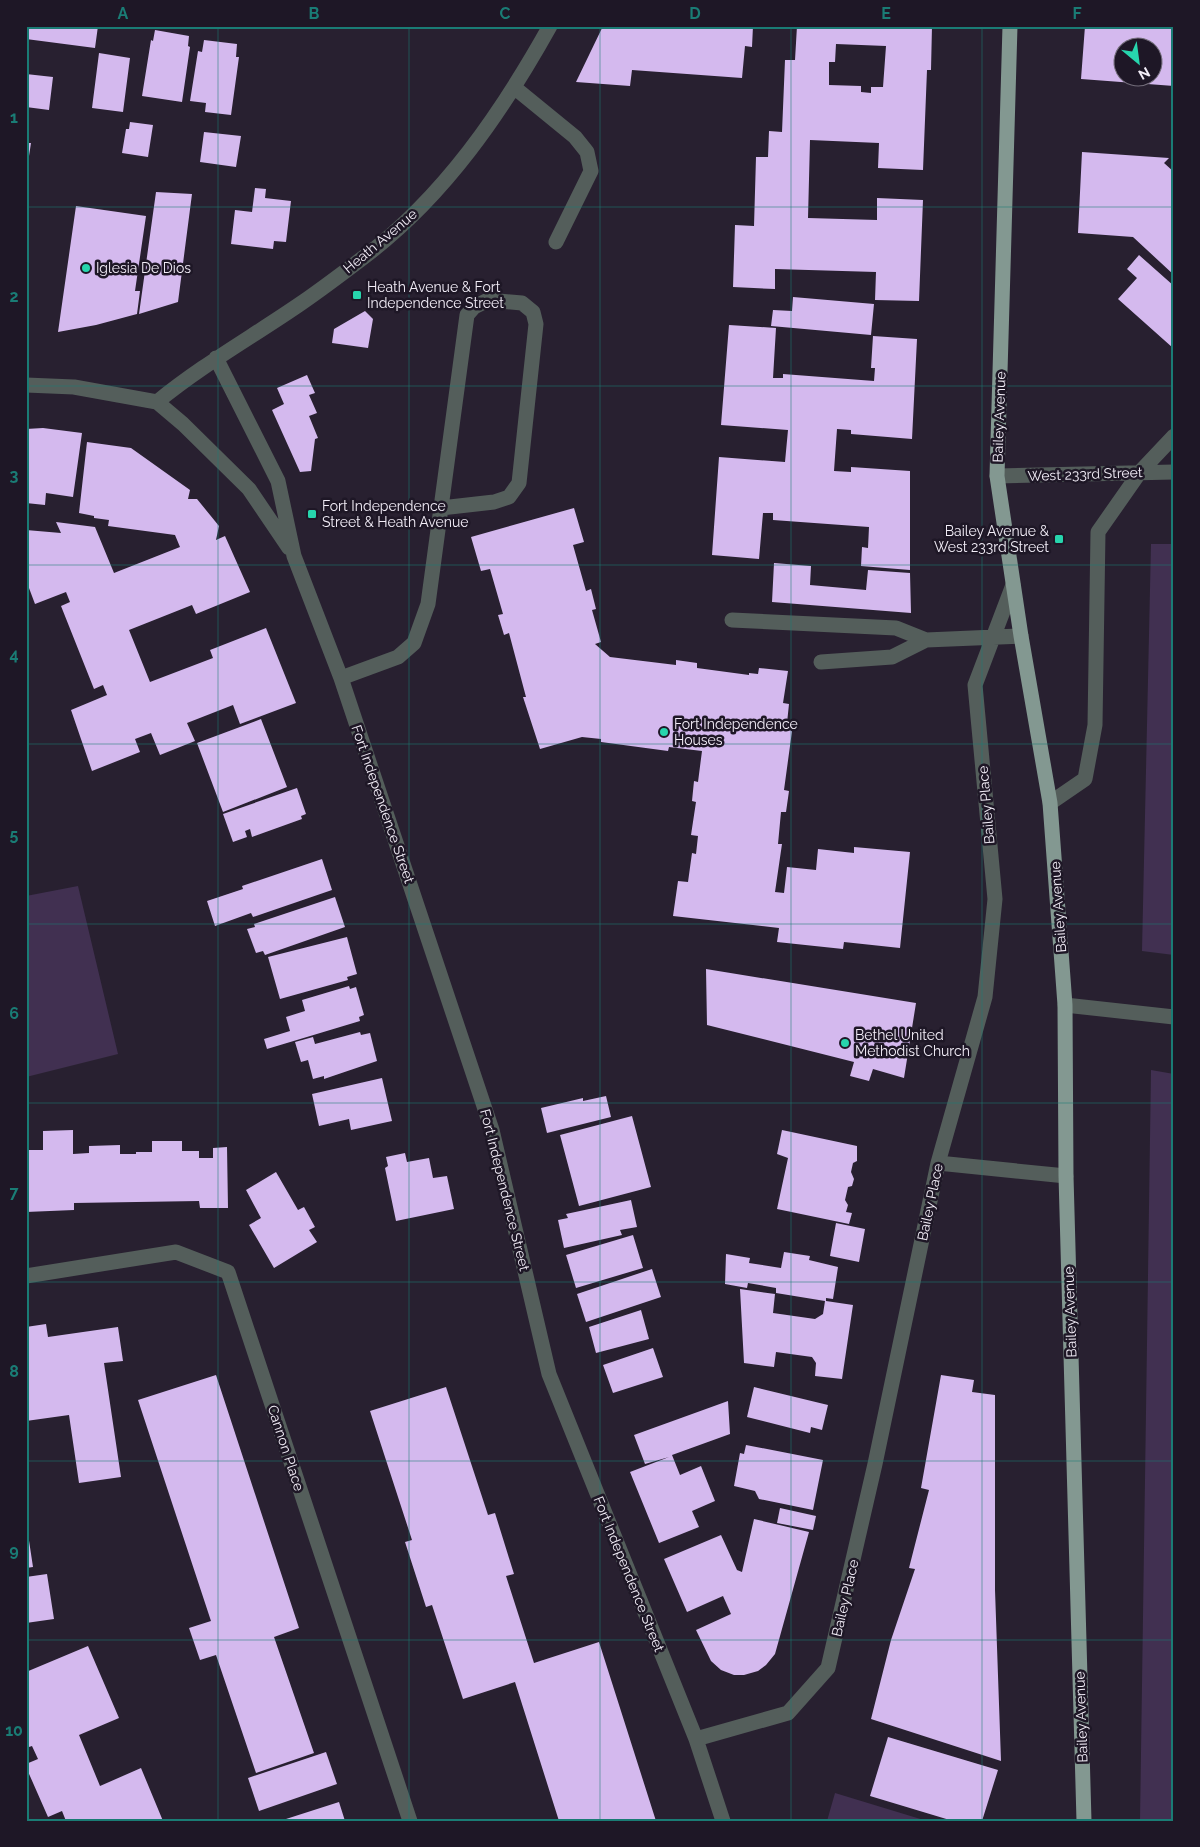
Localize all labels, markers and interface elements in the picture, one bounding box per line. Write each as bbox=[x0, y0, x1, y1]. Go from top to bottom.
text: A bbox=[118, 4, 129, 23]
text: B bbox=[309, 4, 320, 23]
text: C bbox=[500, 4, 511, 23]
text: D bbox=[689, 4, 701, 23]
text: E bbox=[881, 4, 891, 23]
text: F bbox=[1072, 4, 1082, 23]
north arrow bbox=[1112, 38, 1162, 88]
text: N bbox=[1136, 64, 1153, 83]
text: 1 bbox=[10, 108, 18, 127]
street label: Heath Avenue bbox=[340, 206, 420, 276]
place label: Iglesia De Dios bbox=[96, 260, 191, 276]
marker: Iglesia De Dios bbox=[80, 262, 92, 274]
place label: Heath Avenue & Fort Independence Street bbox=[367, 279, 504, 311]
text: 2 bbox=[9, 287, 19, 306]
marker: Heath Avenue & Fort Independence Street bbox=[351, 289, 363, 301]
street label: Bailey Avenue bbox=[989, 371, 1009, 463]
street label: West 233rd Street bbox=[1027, 464, 1143, 484]
text: 3 bbox=[10, 466, 19, 485]
place label: Fort Independence Street & Heath Avenue bbox=[322, 498, 468, 530]
marker: Fort Independence Street & Heath Avenue bbox=[306, 508, 318, 520]
place label: Bailey Avenue & West 233rd Street bbox=[934, 523, 1050, 555]
marker: Bailey Avenue & West 233rd Street bbox=[1053, 533, 1065, 545]
text: 4 bbox=[9, 645, 19, 664]
place label: Fort Independence Houses bbox=[674, 716, 798, 748]
street label: Fort Independence Street bbox=[348, 723, 418, 885]
marker: Fort Independence Houses bbox=[658, 726, 670, 738]
street label: Bailey Place bbox=[975, 765, 997, 845]
text: 5 bbox=[10, 825, 19, 844]
street label: Bailey Avenue bbox=[1047, 861, 1069, 953]
text: 6 bbox=[9, 1004, 19, 1023]
place label: Bethel United Methodist Church bbox=[855, 1027, 970, 1059]
marker: Bethel United Methodist Church bbox=[839, 1037, 851, 1049]
street label: Fort Independence Street bbox=[477, 1107, 533, 1273]
street label: Bailey Place bbox=[914, 1162, 946, 1242]
text: 7 bbox=[10, 1183, 19, 1202]
street label: Bailey Avenue bbox=[1060, 1266, 1080, 1358]
text: 8 bbox=[9, 1362, 19, 1381]
street label: Cannon Place bbox=[265, 1403, 307, 1493]
street label: Fort Independence Street bbox=[590, 1494, 668, 1654]
text: 9 bbox=[9, 1541, 19, 1560]
street label: Bailey Place bbox=[828, 1558, 862, 1638]
street label: Bailey Avenue bbox=[1071, 1671, 1091, 1763]
text: 10 bbox=[5, 1721, 23, 1740]

